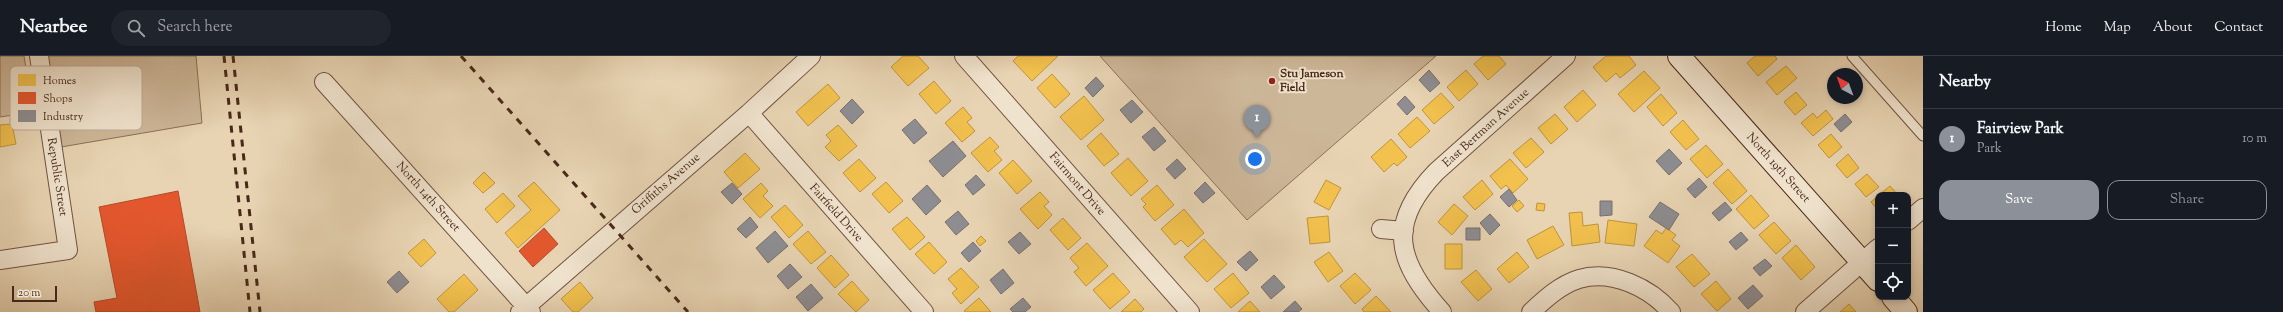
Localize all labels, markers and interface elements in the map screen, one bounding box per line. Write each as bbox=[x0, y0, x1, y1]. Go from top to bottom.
search box bbox=[111, 10, 391, 46]
text: Nearbee bbox=[20, 14, 87, 41]
icon: search bbox=[125, 17, 147, 39]
text: Search here bbox=[157, 17, 233, 38]
text: Home bbox=[2045, 18, 2082, 38]
text: Map bbox=[2104, 18, 2131, 38]
text: About bbox=[2153, 18, 2192, 38]
text: Contact bbox=[2214, 18, 2263, 38]
place label: Stu Jameson Field bbox=[1279, 65, 1344, 97]
legend bbox=[10, 66, 142, 130]
north arrow bbox=[1827, 68, 1863, 104]
text: Nearby bbox=[1939, 70, 1991, 94]
text: Homes bbox=[43, 73, 76, 89]
marker: Stu Jameson Field bbox=[1267, 76, 1277, 86]
street label: East Bertman Avenue bbox=[1439, 84, 1534, 172]
text: Shops bbox=[43, 91, 72, 107]
pin: 1 bbox=[1244, 105, 1270, 138]
text: Industry bbox=[43, 109, 84, 125]
text: Fairview Park bbox=[1977, 119, 2064, 140]
street label: North 19th Street bbox=[1742, 129, 1814, 207]
text: 1 bbox=[1950, 130, 1954, 148]
text: 10 m bbox=[2242, 130, 2267, 148]
street label: Republic Street bbox=[42, 136, 72, 218]
text: Park bbox=[1977, 140, 2002, 158]
street label: Fairmont Drive bbox=[1044, 148, 1110, 220]
street label: Griffiths Avenue bbox=[628, 149, 705, 219]
your location bbox=[1245, 149, 1265, 169]
street label: North 14th Street bbox=[392, 158, 464, 236]
street label: Fairfield Drive bbox=[805, 180, 867, 247]
button: Save bbox=[1939, 180, 2099, 220]
button: Share bbox=[2107, 180, 2267, 220]
map controls bbox=[1875, 192, 1911, 300]
button: + bbox=[1875, 192, 1911, 228]
button: − bbox=[1875, 228, 1911, 264]
button: locate bbox=[1875, 264, 1911, 300]
scale bar bbox=[12, 284, 57, 303]
text: 20 m bbox=[18, 285, 40, 301]

